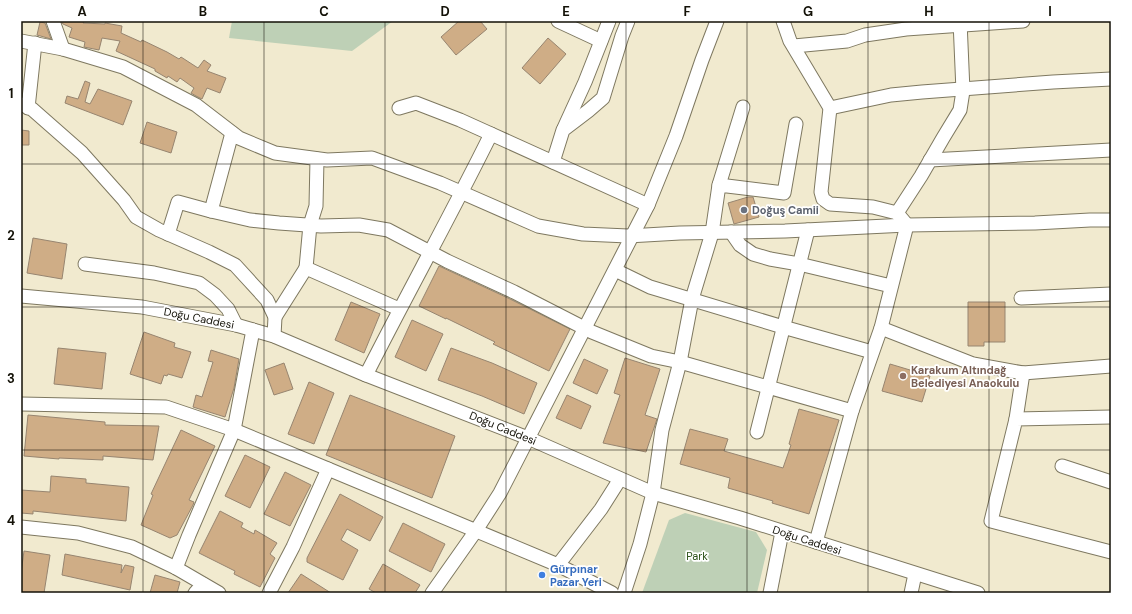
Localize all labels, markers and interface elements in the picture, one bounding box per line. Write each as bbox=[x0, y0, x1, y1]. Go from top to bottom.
text: A bbox=[77, 3, 87, 20]
text: B bbox=[199, 3, 207, 20]
text: C bbox=[319, 3, 329, 20]
text: D bbox=[440, 3, 450, 20]
text: E bbox=[562, 3, 570, 20]
text: F bbox=[683, 3, 691, 20]
text: G bbox=[803, 3, 813, 20]
text: H bbox=[924, 3, 934, 20]
text: I bbox=[1048, 3, 1052, 20]
text: 1 bbox=[9, 85, 13, 102]
place label: Doğuş Camii bbox=[752, 203, 819, 217]
marker: Doğuş Camii bbox=[739, 205, 749, 215]
text: 2 bbox=[7, 227, 15, 244]
street label: Doğu Caddesi bbox=[163, 304, 235, 332]
place label: Karakum Altındağ Belediyesi Anaokulu bbox=[911, 363, 1019, 390]
text: 3 bbox=[7, 370, 15, 387]
marker: Karakum Altındağ Belediyesi Anaokulu bbox=[898, 371, 908, 381]
street label: Doğu Caddesi bbox=[467, 408, 539, 448]
text: 4 bbox=[7, 512, 15, 529]
street label: Doğu Caddesi bbox=[771, 522, 843, 558]
park label: Park bbox=[686, 549, 708, 563]
place label: Gürpınar Pazar Yeri bbox=[550, 562, 602, 589]
marker: Gürpınar Pazar Yeri bbox=[537, 570, 547, 580]

